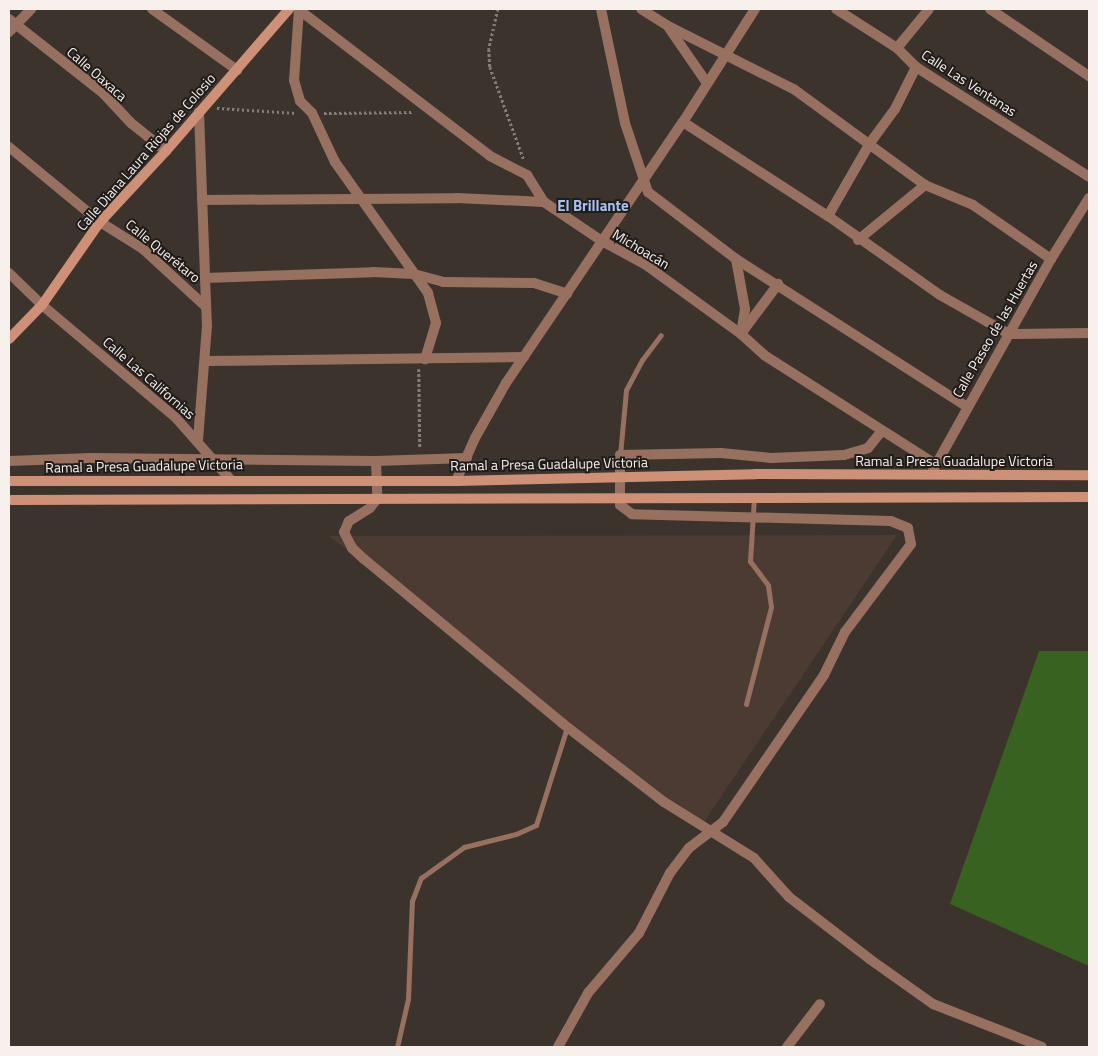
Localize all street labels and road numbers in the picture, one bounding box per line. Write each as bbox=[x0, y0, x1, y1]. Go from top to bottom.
street label: Calle Oaxaca bbox=[64, 43, 130, 105]
street label: Calle Las Ventanas bbox=[918, 46, 1020, 120]
street label: Calle Diana Laura Riojas de Colosio bbox=[73, 70, 219, 234]
street label: Calle Querétaro bbox=[122, 216, 204, 286]
street label: Michoacán bbox=[609, 225, 673, 273]
street label: Calle Paseo de las Huertas bbox=[949, 258, 1041, 400]
street label: Calle Las Californias bbox=[100, 333, 198, 423]
street label: Ramal a Presa Guadalupe Victoria bbox=[855, 453, 1053, 469]
street label: Ramal a Presa Guadalupe Victoria bbox=[450, 454, 648, 474]
street label: Ramal a Presa Guadalupe Victoria bbox=[45, 456, 243, 476]

